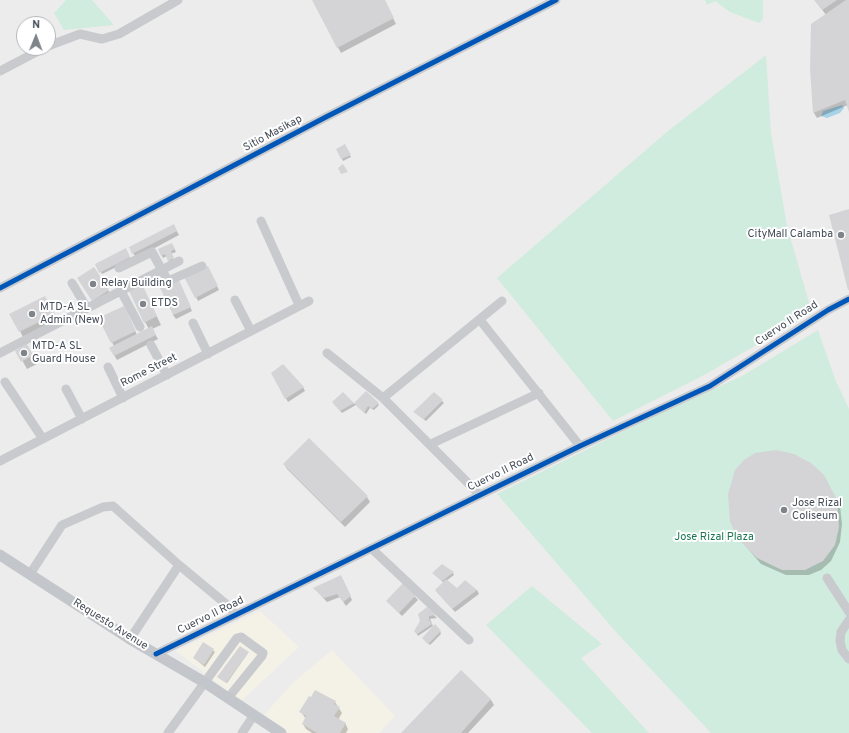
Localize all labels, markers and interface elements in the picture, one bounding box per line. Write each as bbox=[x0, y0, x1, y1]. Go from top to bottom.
north arrow bbox=[16, 16, 56, 56]
text: N bbox=[32, 18, 40, 32]
street label: Sitio Masikap bbox=[241, 113, 305, 155]
place label: CityMall Calamba bbox=[748, 228, 833, 242]
marker: CityMall Calamba bbox=[836, 230, 846, 240]
place label: Relay Building bbox=[101, 277, 172, 291]
marker: Relay Building bbox=[88, 279, 98, 289]
place label: ETDS bbox=[151, 297, 178, 311]
marker: ETDS bbox=[138, 299, 148, 309]
street label: Cuervo II Road bbox=[753, 299, 821, 349]
place label: MTD-A SL Admin (New) bbox=[40, 301, 103, 327]
marker: MTD-A SL Admin (New) bbox=[27, 309, 37, 319]
place label: MTD-A SL Guard House bbox=[32, 340, 96, 366]
marker: MTD-A SL Guard House bbox=[19, 348, 29, 358]
street label: Rome Street bbox=[119, 351, 179, 391]
street label: Cuervo II Road bbox=[466, 451, 536, 495]
place label: Jose Rizal Coliseum bbox=[792, 497, 842, 523]
marker: Jose Rizal Coliseum bbox=[779, 505, 789, 515]
park label: Jose Rizal Plaza bbox=[674, 531, 754, 545]
street label: Cuervo II Road bbox=[176, 594, 246, 638]
street label: Requesto Avenue bbox=[70, 597, 150, 653]

